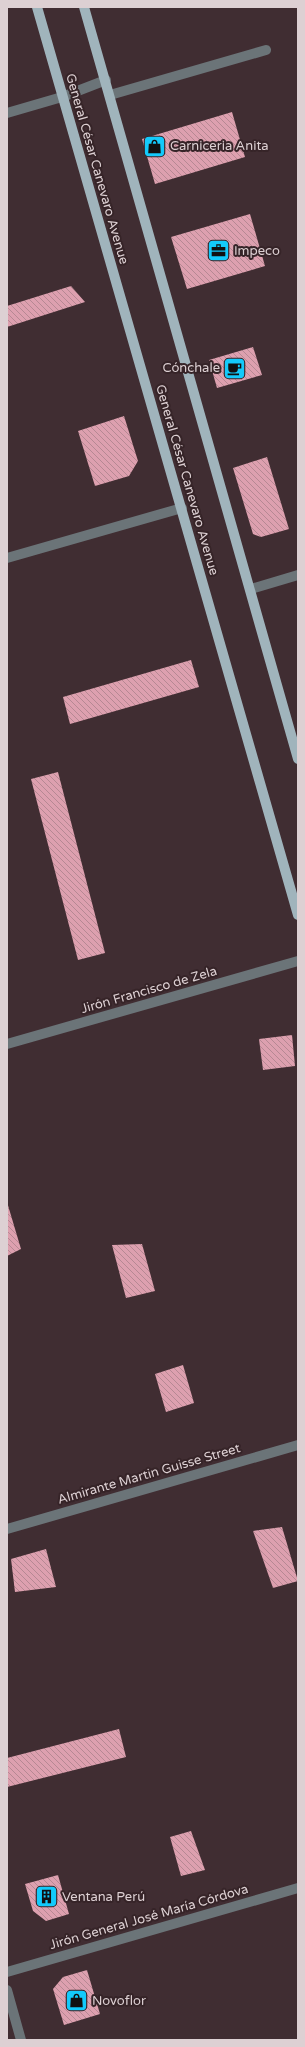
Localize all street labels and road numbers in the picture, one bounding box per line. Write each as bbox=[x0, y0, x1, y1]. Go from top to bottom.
street label: General César Canevaro Avenue bbox=[62, 72, 132, 266]
street label: General César Canevaro Avenue bbox=[152, 383, 222, 577]
street label: Jirón Francisco de Zela bbox=[79, 963, 219, 1017]
street label: Almirante Martin Guisse Street bbox=[56, 1440, 242, 1508]
street label: Jirón General José María Córdova bbox=[48, 1881, 250, 1953]

